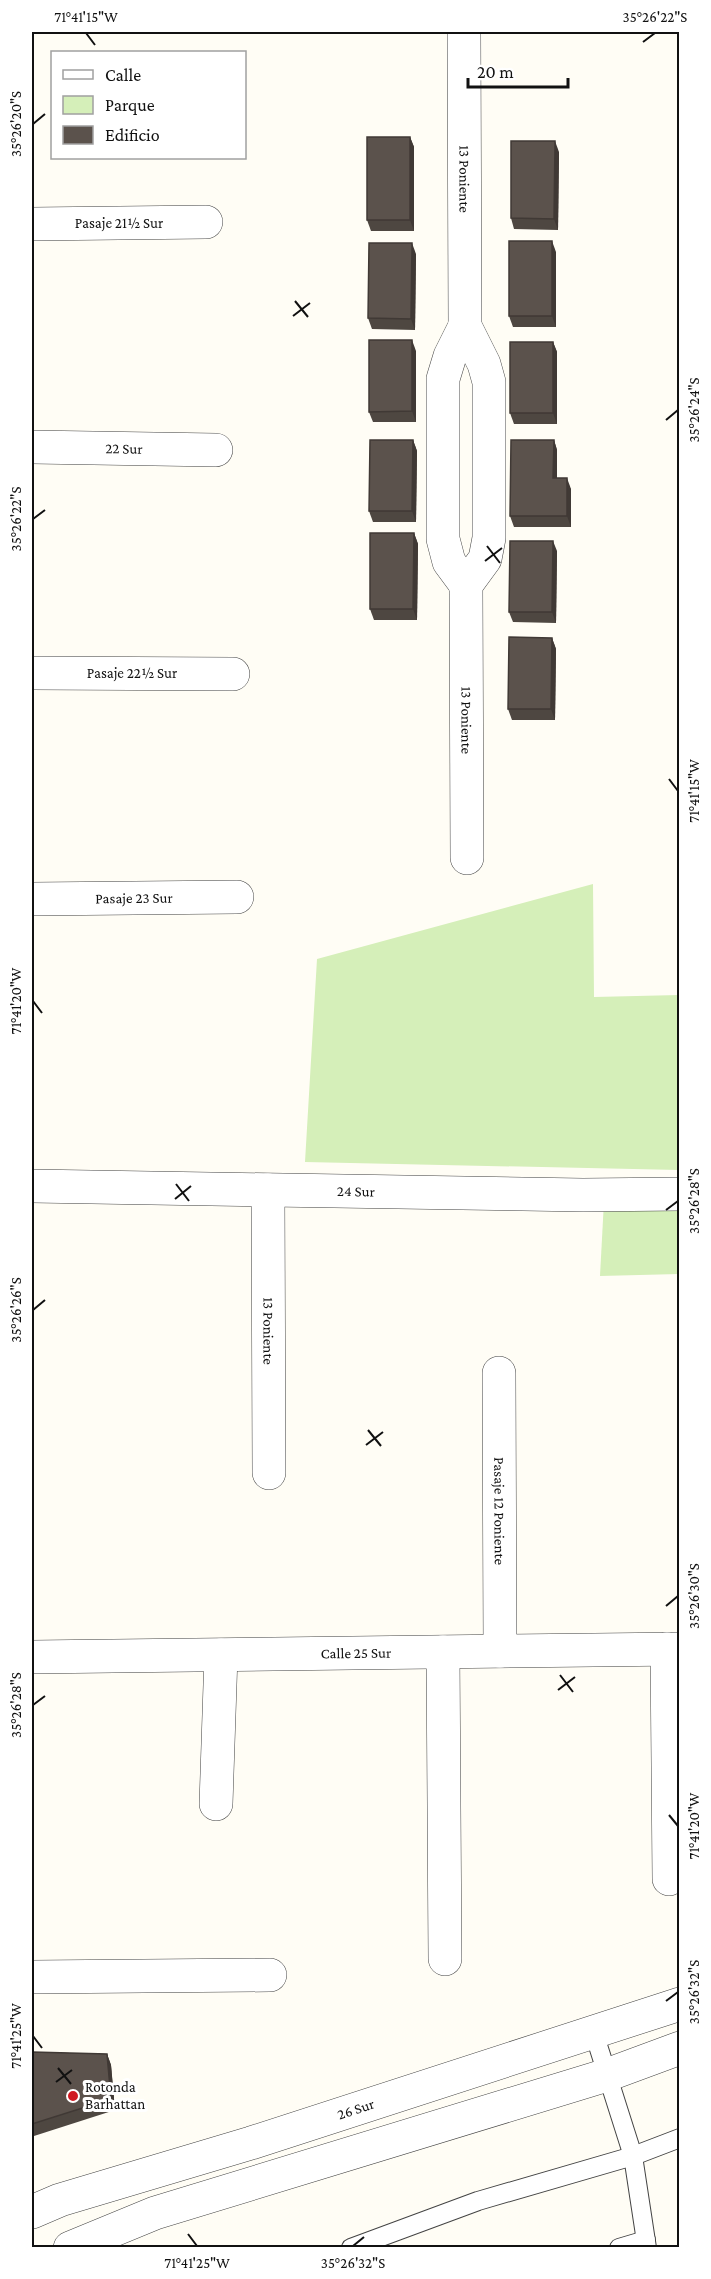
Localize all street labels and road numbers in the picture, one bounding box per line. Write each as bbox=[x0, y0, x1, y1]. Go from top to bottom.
street label: 13 Poniente bbox=[456, 145, 473, 213]
street label: Pasaje 21½ Sur bbox=[75, 215, 164, 232]
street label: 22 Sur bbox=[105, 440, 143, 457]
street label: Pasaje 22½ Sur bbox=[87, 665, 178, 682]
street label: 13 Poniente bbox=[458, 686, 475, 755]
street label: Pasaje 23 Sur bbox=[95, 890, 174, 907]
street label: 24 Sur bbox=[337, 1183, 376, 1200]
street label: 13 Poniente bbox=[260, 1297, 277, 1365]
street label: Pasaje 12 Poniente bbox=[490, 1457, 508, 1565]
street label: Calle 25 Sur bbox=[321, 1645, 392, 1661]
street label: 26 Sur bbox=[335, 2095, 377, 2122]

